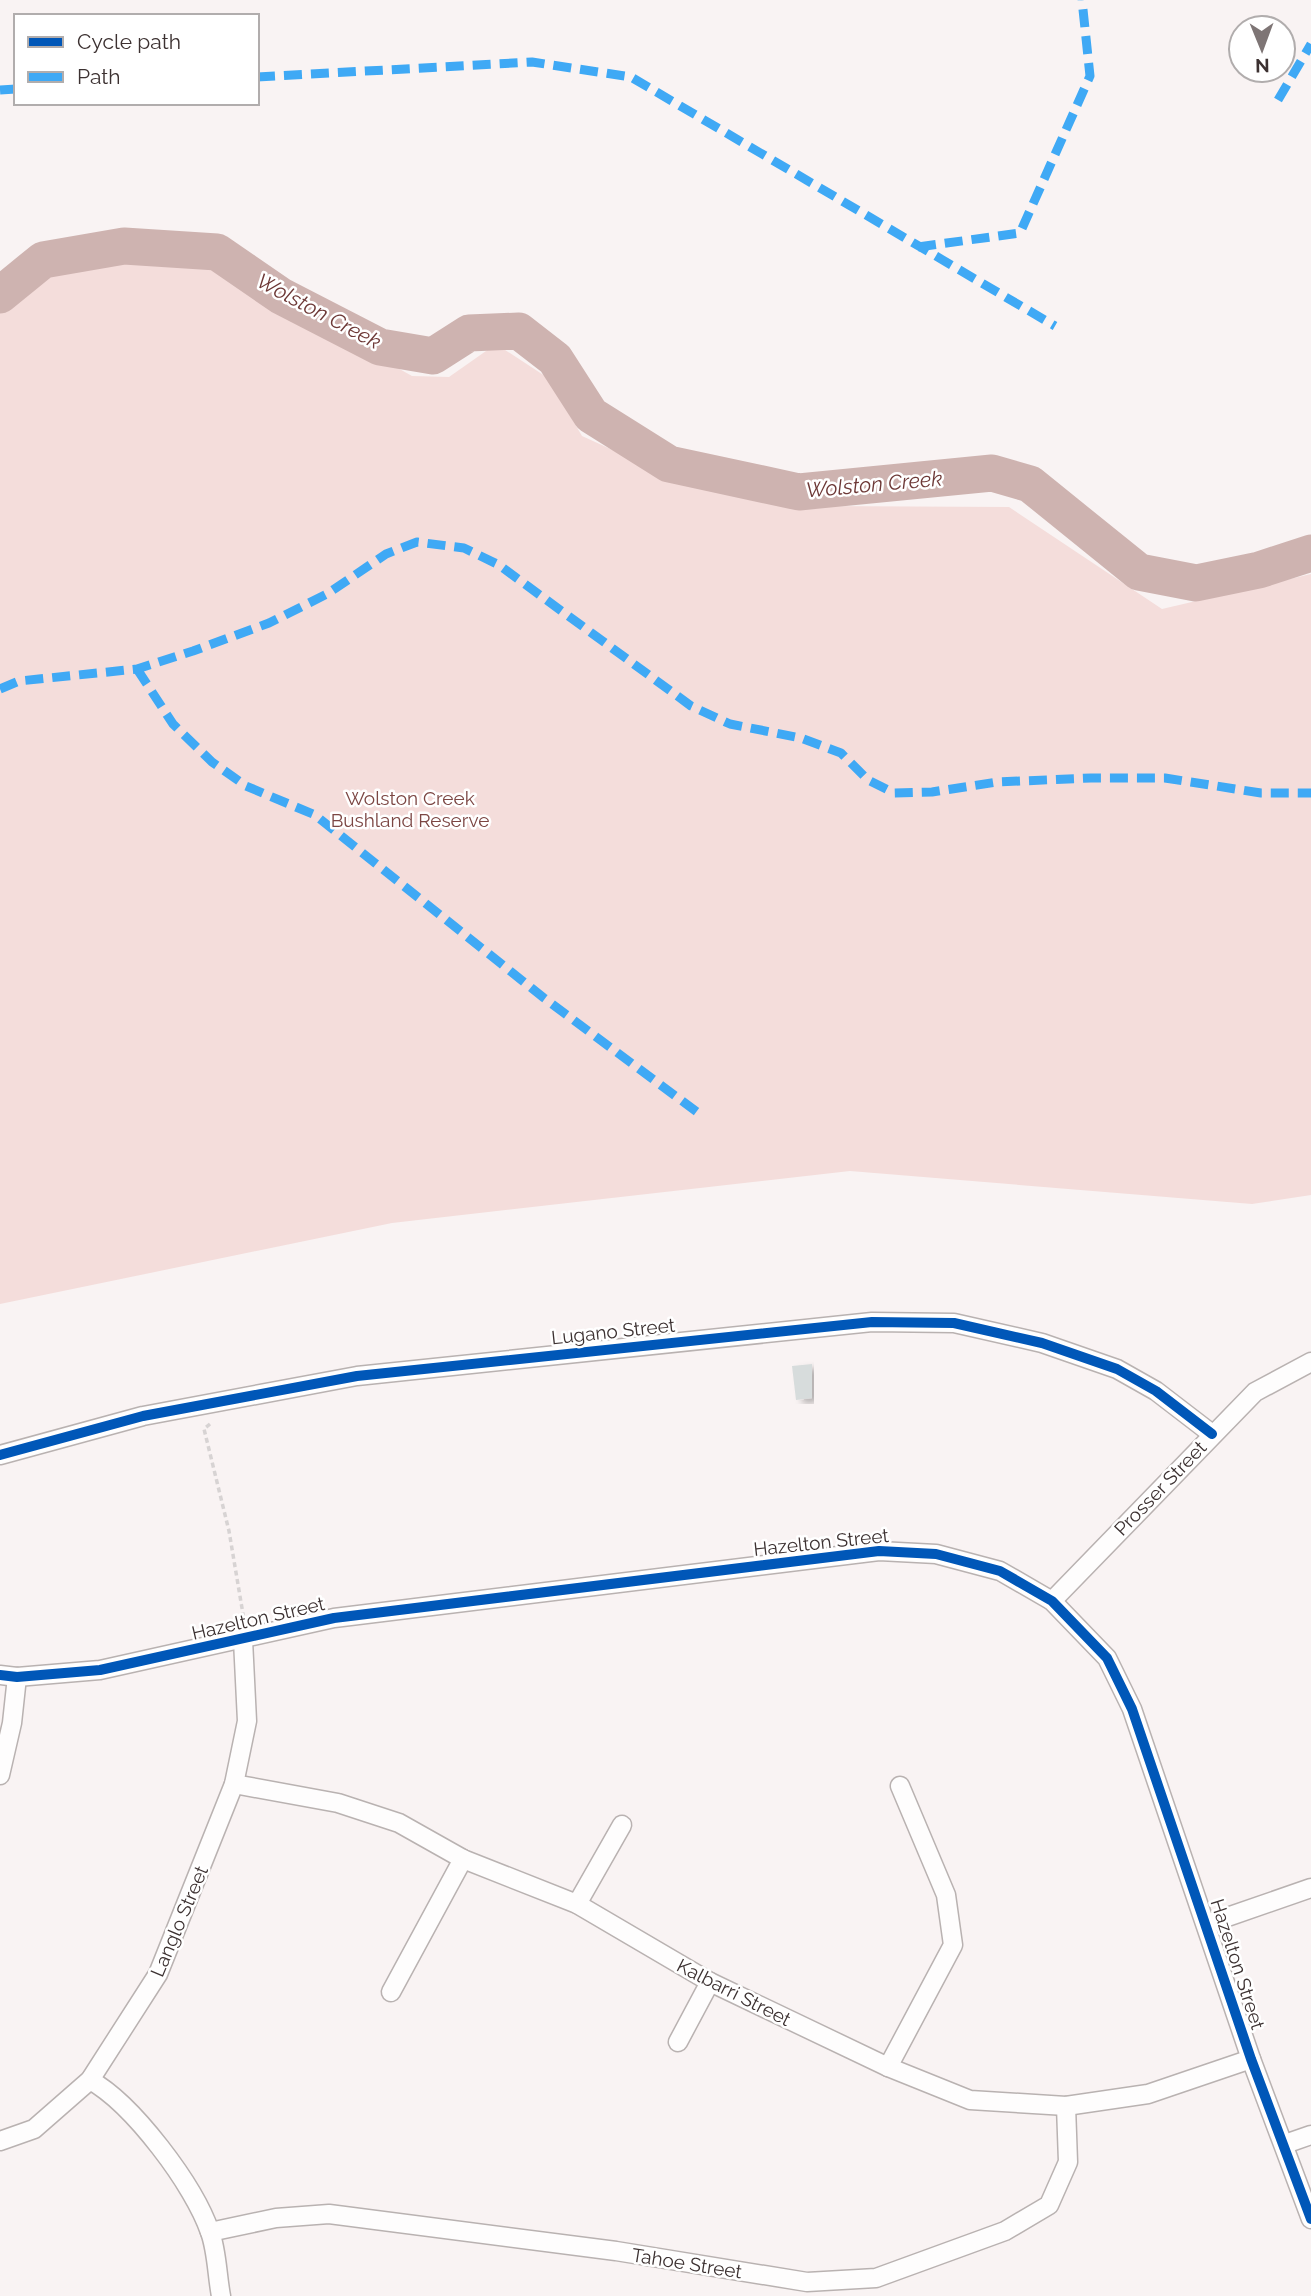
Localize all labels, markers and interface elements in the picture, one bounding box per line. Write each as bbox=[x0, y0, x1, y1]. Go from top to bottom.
legend bbox=[14, 14, 259, 105]
north arrow bbox=[1227, 14, 1297, 84]
text: Cycle path bbox=[77, 29, 181, 54]
text: N bbox=[1255, 55, 1270, 77]
text: Path bbox=[77, 64, 121, 89]
water label: Wolston Creek bbox=[253, 268, 385, 354]
water label: Wolston Creek bbox=[805, 466, 943, 502]
park label: Wolston Creek Bushland Reserve bbox=[331, 787, 489, 831]
street label: Lugano Street bbox=[550, 1313, 677, 1348]
street label: Prosser Street bbox=[1109, 1436, 1211, 1540]
street label: Hazelton Street bbox=[752, 1524, 890, 1560]
street label: Hazelton Street bbox=[189, 1592, 327, 1644]
street label: Langlo Street bbox=[146, 1862, 212, 1980]
street label: Hazelton Street bbox=[1207, 1896, 1270, 2033]
street label: Kalbarri Street bbox=[673, 1954, 795, 2030]
street label: Tahoe Street bbox=[630, 2243, 744, 2283]

